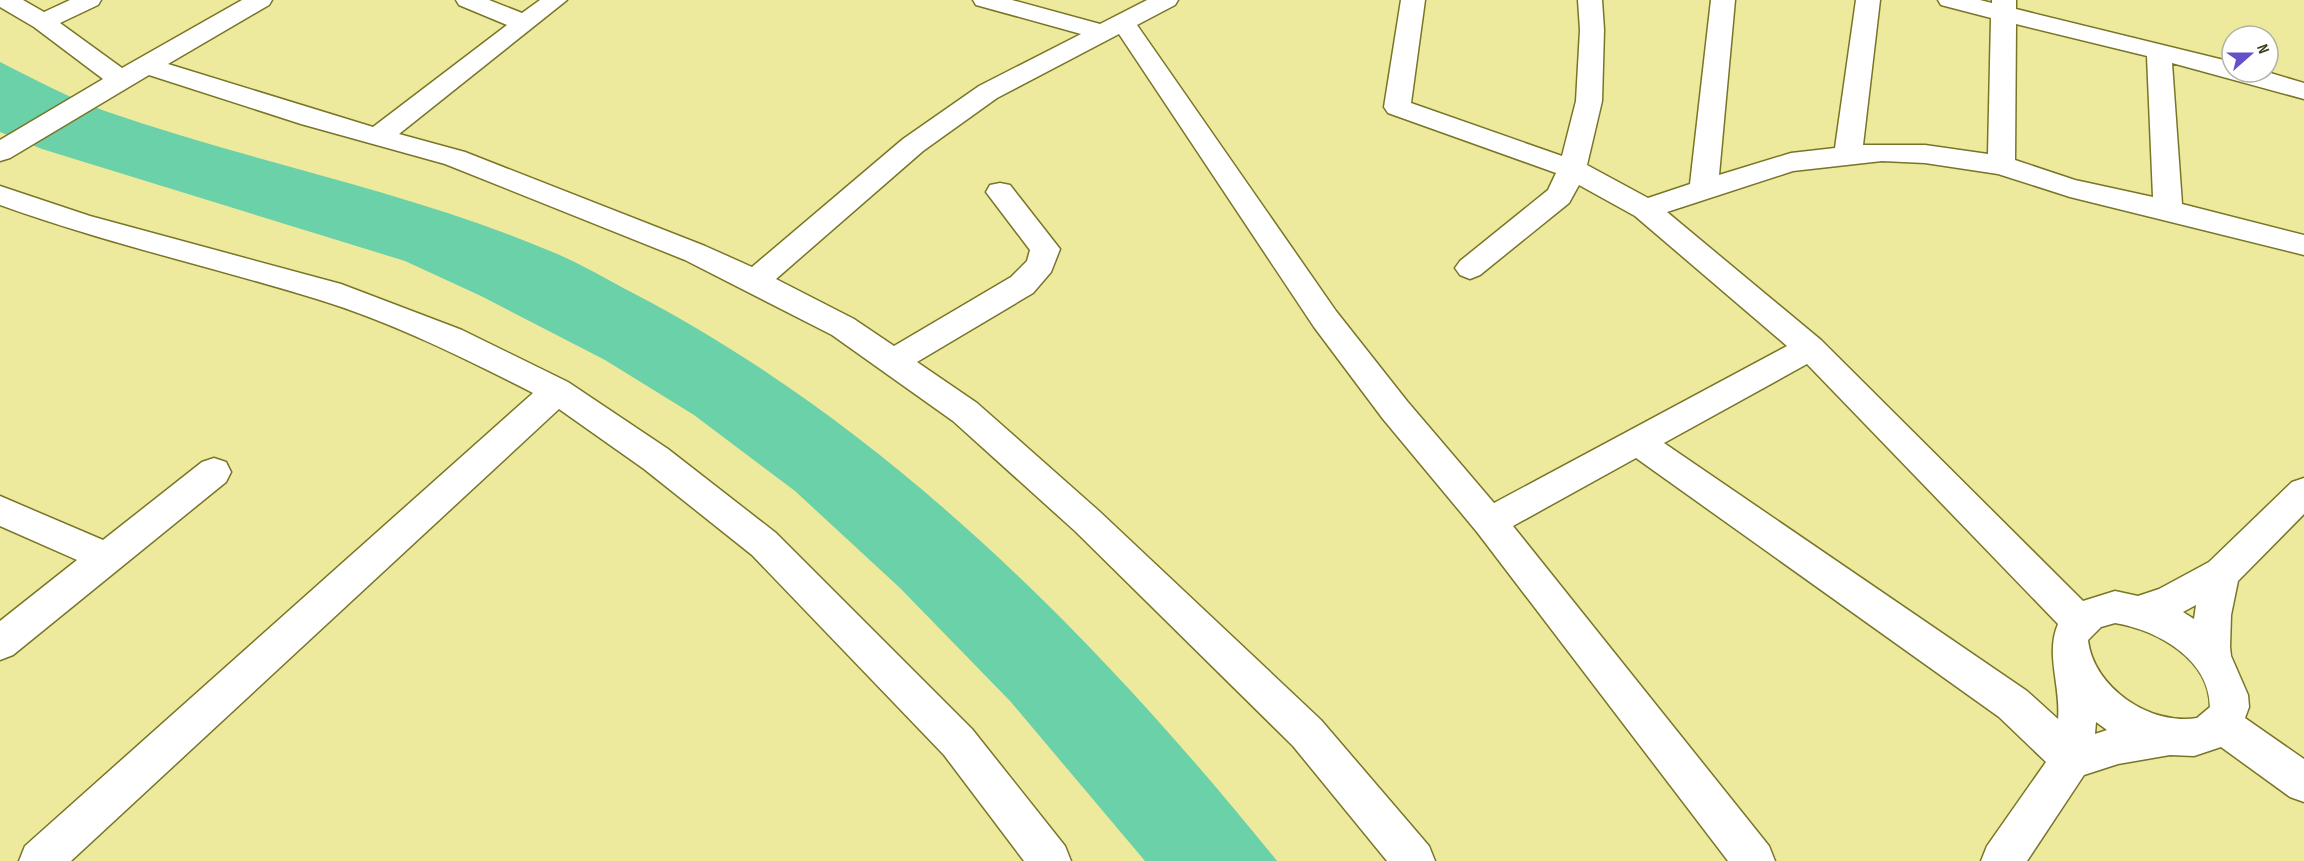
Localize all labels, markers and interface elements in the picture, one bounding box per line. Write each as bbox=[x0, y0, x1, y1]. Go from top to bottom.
north arrow bbox=[2220, 24, 2280, 84]
text: N bbox=[2252, 42, 2273, 57]

